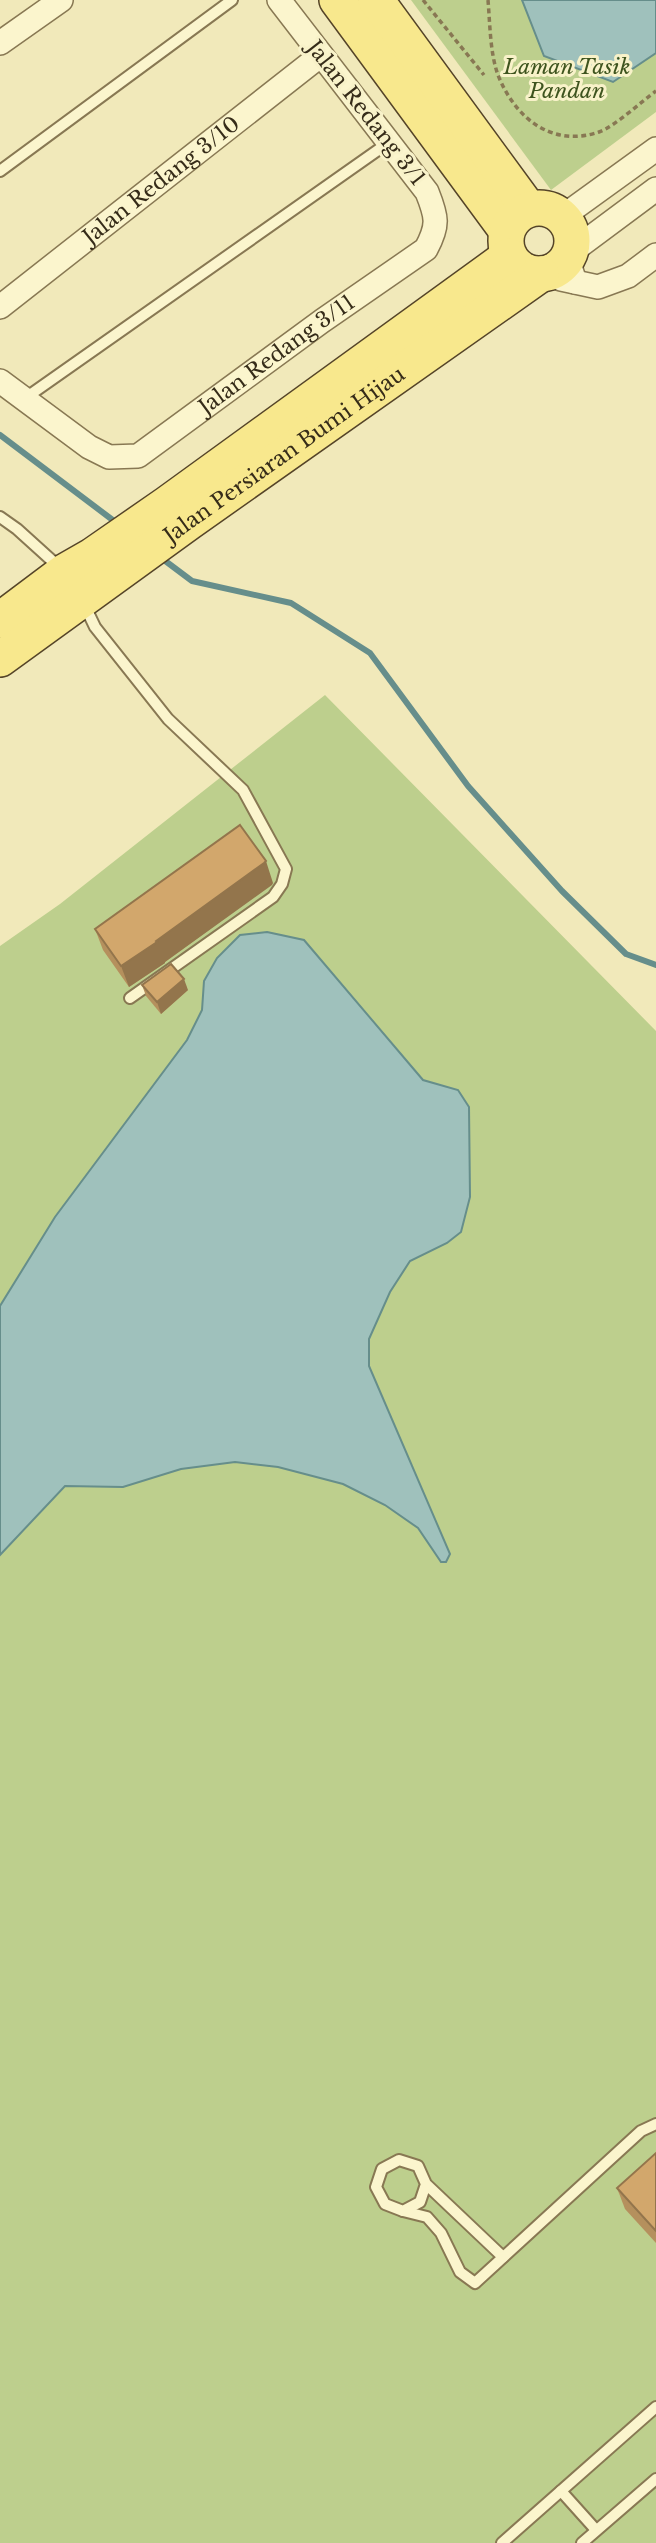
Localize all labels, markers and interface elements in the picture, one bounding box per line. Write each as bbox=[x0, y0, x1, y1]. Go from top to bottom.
street label: Jalan Redang 3/1 bbox=[299, 33, 431, 191]
park label: Laman Tasik Pandan bbox=[503, 54, 630, 104]
street label: Jalan Redang 3/10 bbox=[75, 111, 245, 252]
street label: Jalan Redang 3/11 bbox=[191, 289, 360, 422]
street label: Jalan Persiaran Bumi Hijau bbox=[156, 361, 410, 551]

